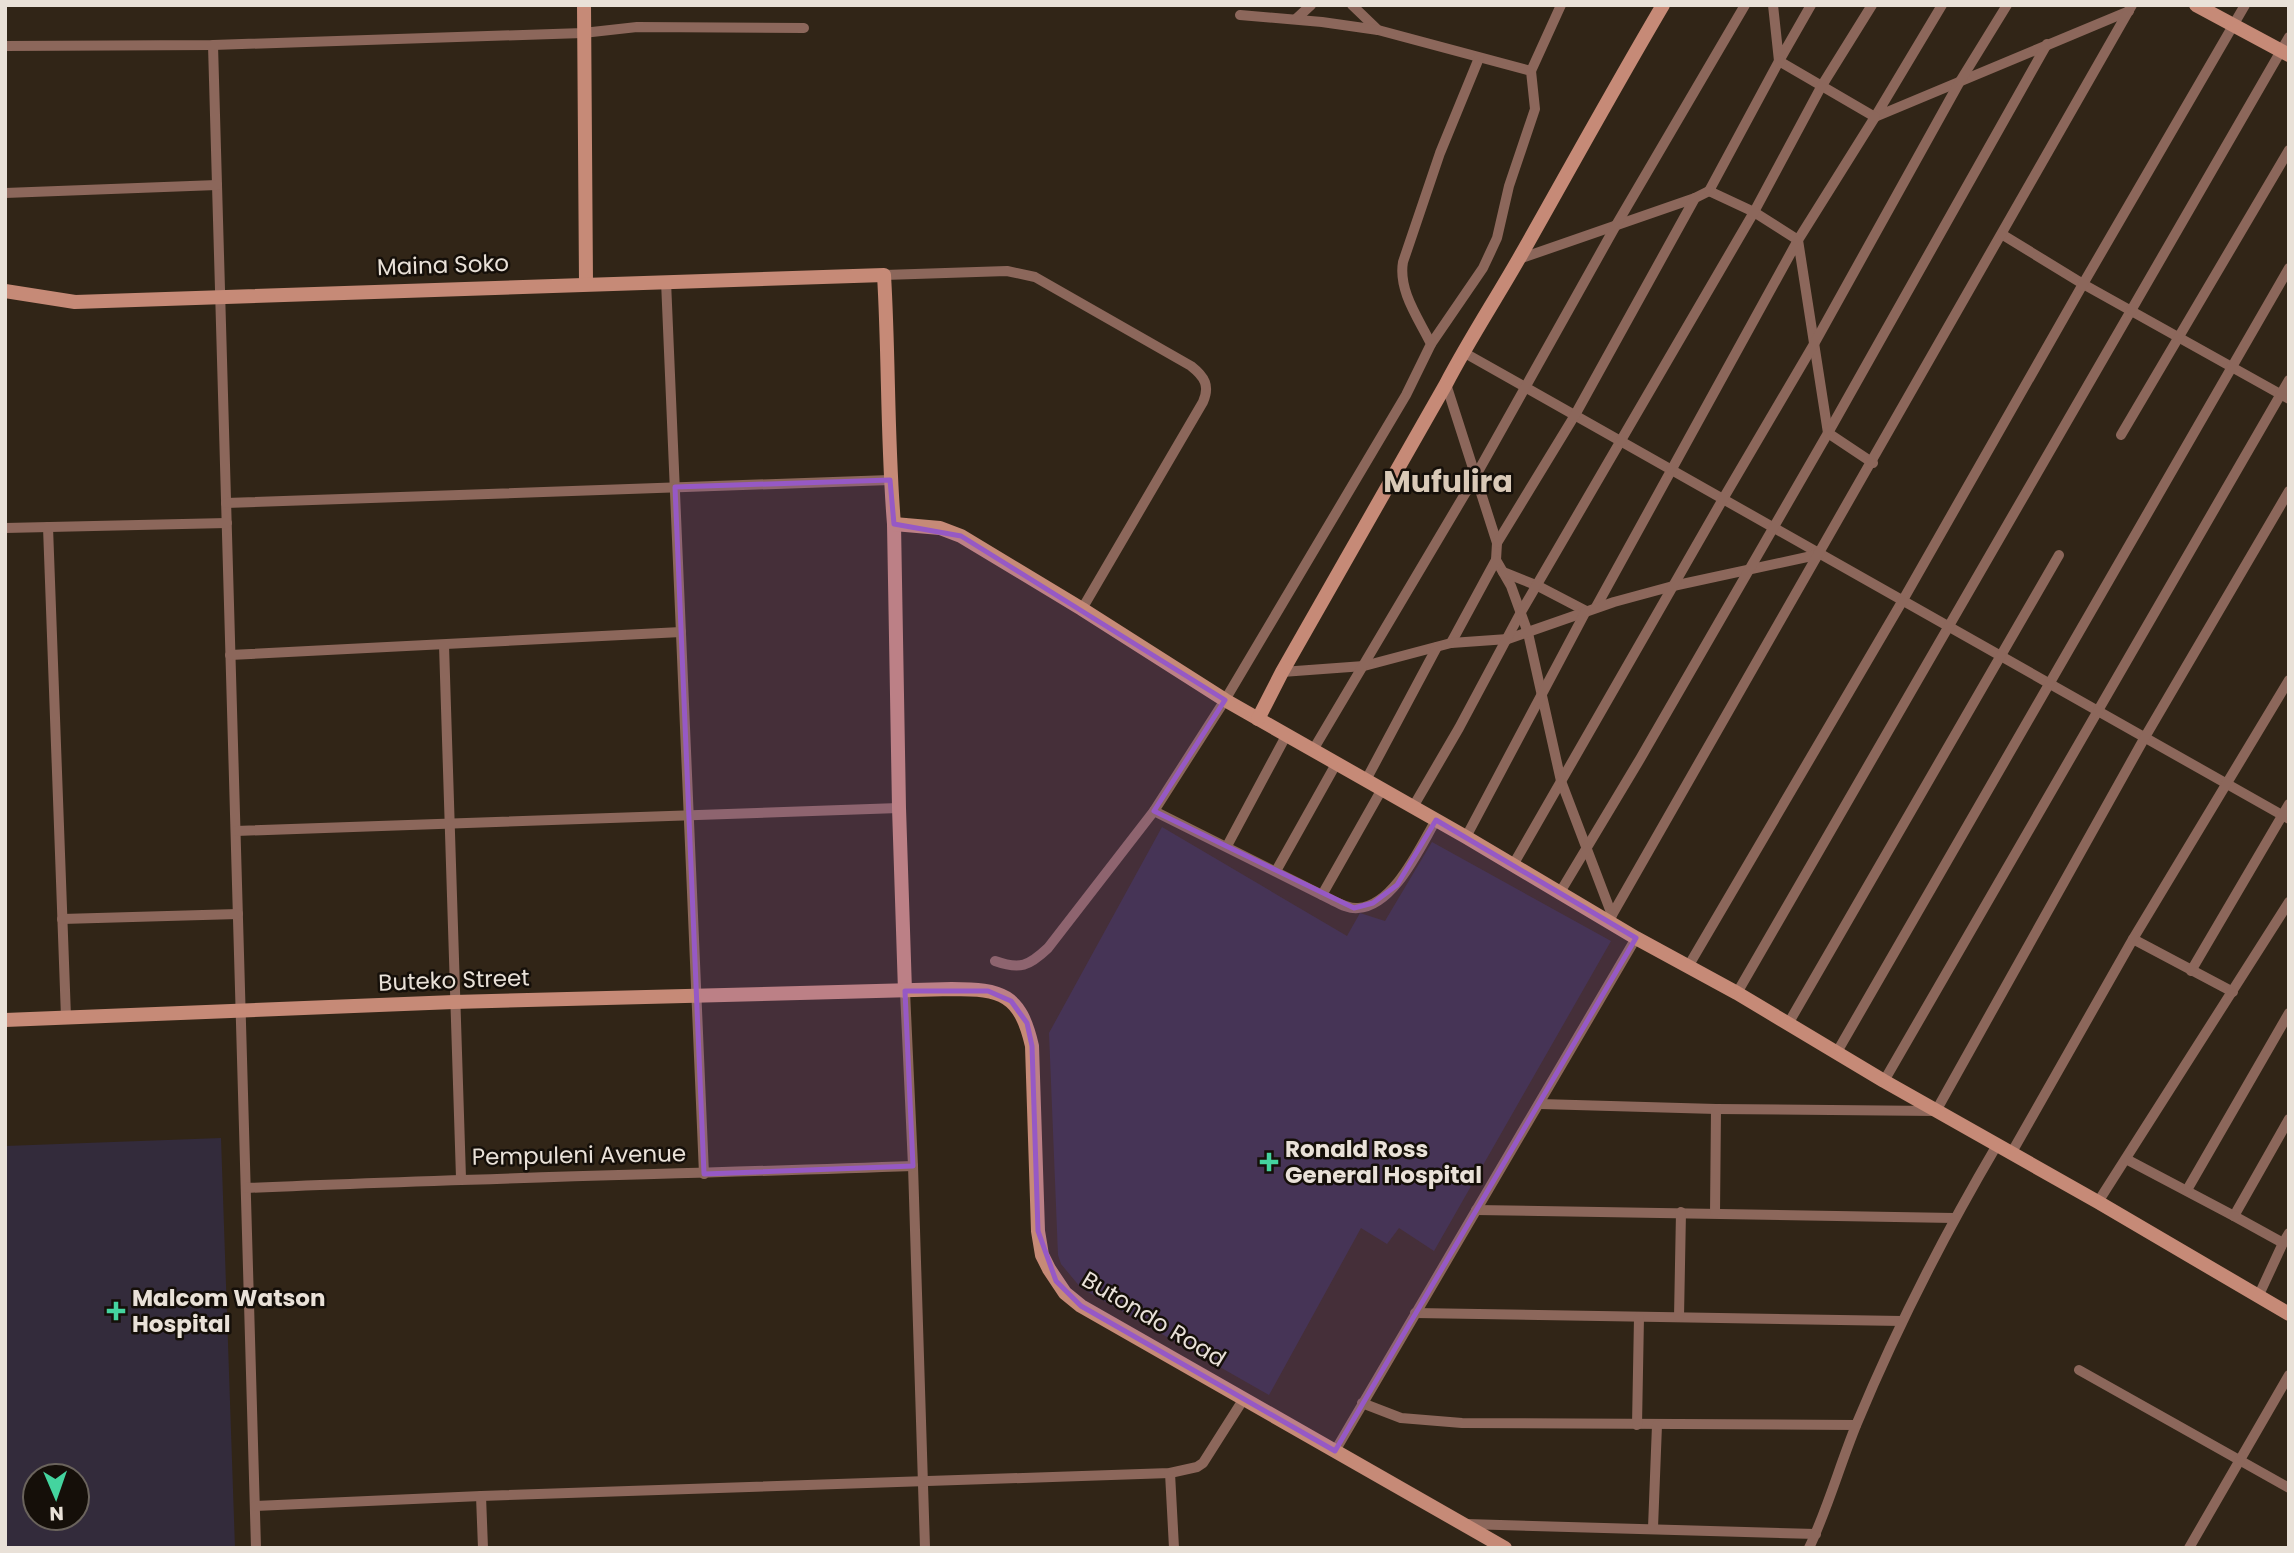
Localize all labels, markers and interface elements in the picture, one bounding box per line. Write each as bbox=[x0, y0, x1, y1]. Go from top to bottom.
street label: Maina Soko bbox=[376, 247, 510, 283]
district label: Mufulira bbox=[1383, 460, 1513, 503]
street label: Buteko Street bbox=[378, 961, 530, 999]
place label: Ronald Ross General Hospital bbox=[1285, 1133, 1482, 1191]
street label: Pempuleni Avenue bbox=[472, 1137, 686, 1173]
marker: Ronald Ross General Hospital bbox=[1259, 1152, 1279, 1172]
street label: Butondo Road bbox=[1076, 1263, 1232, 1375]
place label: Malcom Watson Hospital bbox=[132, 1282, 325, 1340]
marker: Malcom Watson Hospital bbox=[106, 1301, 126, 1321]
north arrow bbox=[21, 1462, 91, 1532]
text: N bbox=[49, 1500, 64, 1527]

